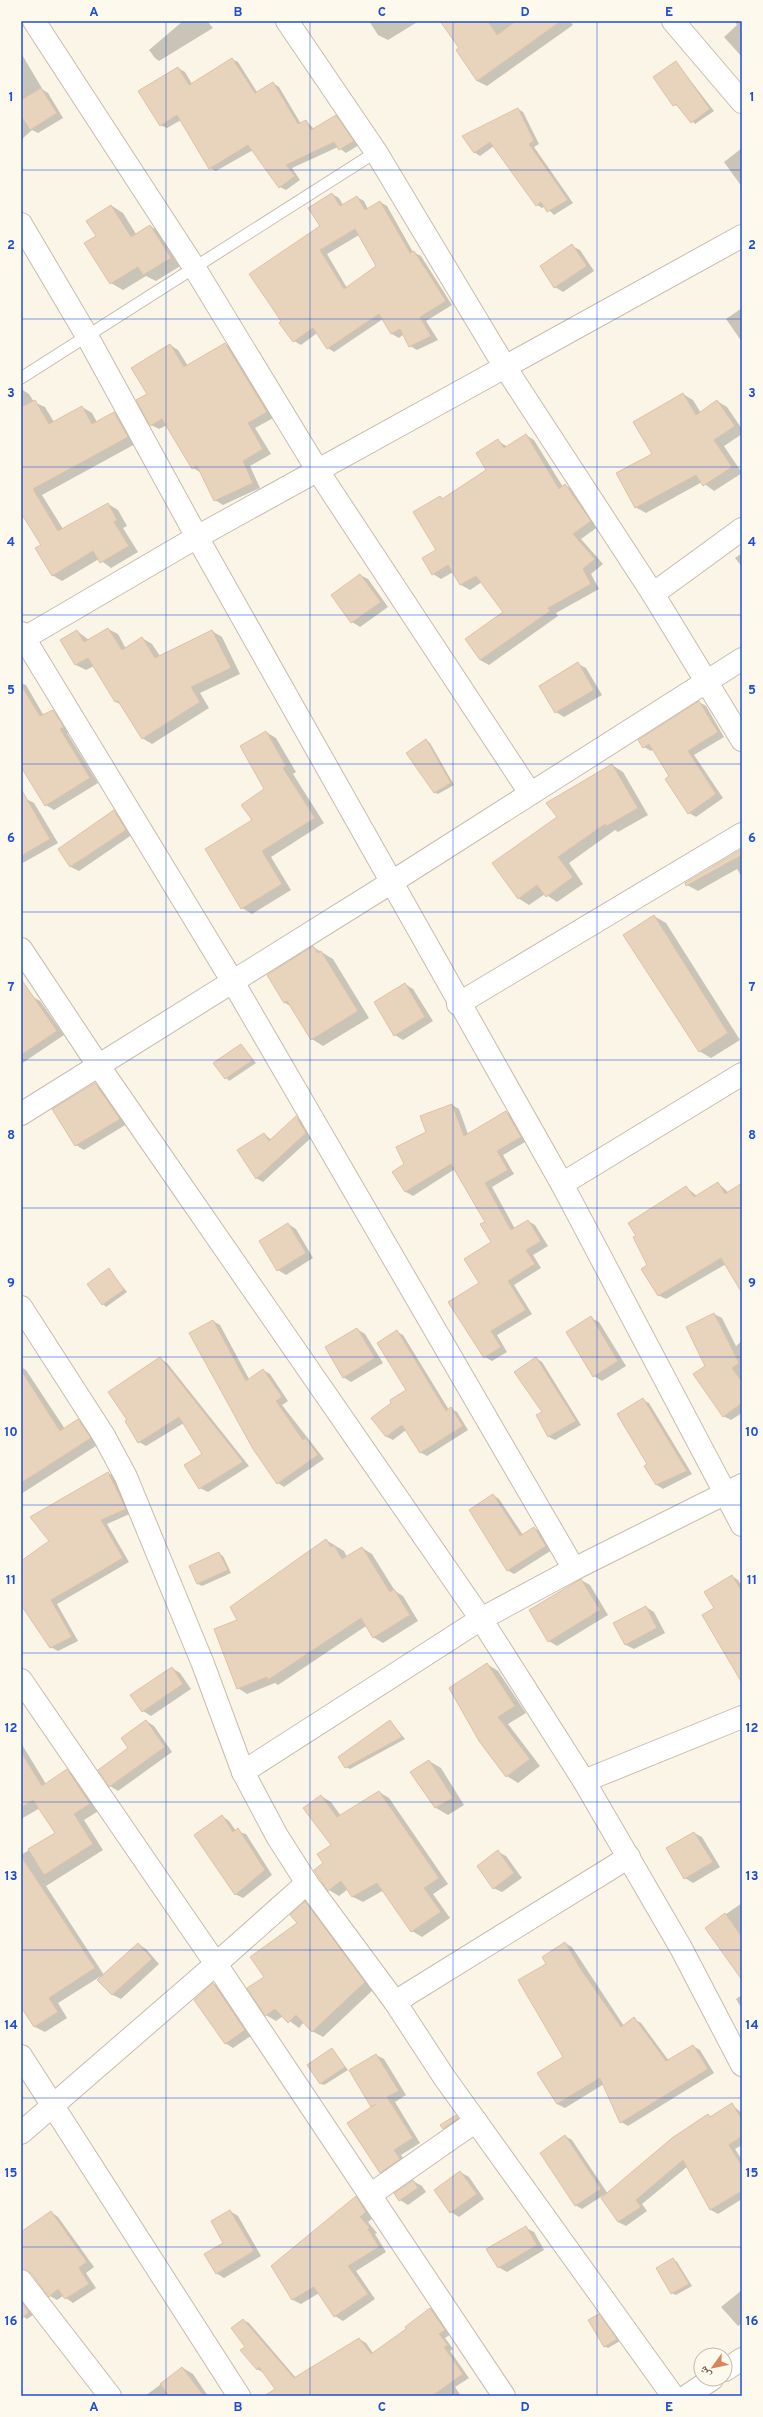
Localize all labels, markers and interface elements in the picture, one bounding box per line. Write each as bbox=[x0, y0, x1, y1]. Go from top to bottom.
text: A bbox=[89, 5, 99, 21]
text: B bbox=[234, 5, 243, 21]
text: C bbox=[378, 5, 386, 21]
text: D bbox=[520, 5, 530, 21]
text: E bbox=[665, 5, 673, 21]
text: 1 bbox=[8, 90, 14, 106]
text: 1 bbox=[749, 90, 755, 106]
text: 2 bbox=[7, 238, 15, 254]
text: 2 bbox=[748, 238, 756, 254]
text: 3 bbox=[7, 386, 15, 402]
text: 3 bbox=[748, 386, 756, 402]
text: 4 bbox=[7, 535, 15, 551]
text: 4 bbox=[748, 535, 756, 551]
text: 5 bbox=[7, 683, 15, 699]
text: 5 bbox=[748, 683, 756, 699]
text: 6 bbox=[7, 831, 15, 847]
text: 6 bbox=[748, 831, 756, 847]
text: 7 bbox=[8, 980, 15, 996]
text: 7 bbox=[749, 980, 756, 996]
text: 8 bbox=[7, 1128, 15, 1144]
text: 8 bbox=[748, 1128, 756, 1144]
text: 9 bbox=[7, 1276, 15, 1292]
text: 9 bbox=[748, 1276, 756, 1292]
text: 10 bbox=[4, 1425, 18, 1441]
text: 10 bbox=[745, 1425, 759, 1441]
text: 11 bbox=[6, 1573, 16, 1589]
text: 11 bbox=[747, 1573, 757, 1589]
text: 12 bbox=[4, 1721, 18, 1737]
text: 12 bbox=[745, 1721, 759, 1737]
text: 13 bbox=[5, 1869, 18, 1885]
text: 13 bbox=[746, 1869, 759, 1885]
text: 14 bbox=[4, 2018, 18, 2034]
text: 14 bbox=[745, 2018, 759, 2034]
text: 15 bbox=[4, 2166, 18, 2182]
text: 15 bbox=[745, 2166, 759, 2182]
text: 16 bbox=[4, 2314, 18, 2330]
text: 16 bbox=[745, 2314, 759, 2330]
north arrow bbox=[693, 2347, 733, 2387]
text: ش bbox=[696, 2363, 715, 2381]
text: A bbox=[89, 2400, 99, 2416]
text: B bbox=[234, 2400, 243, 2416]
text: C bbox=[378, 2400, 386, 2416]
text: D bbox=[520, 2400, 530, 2416]
text: E bbox=[665, 2400, 673, 2416]

